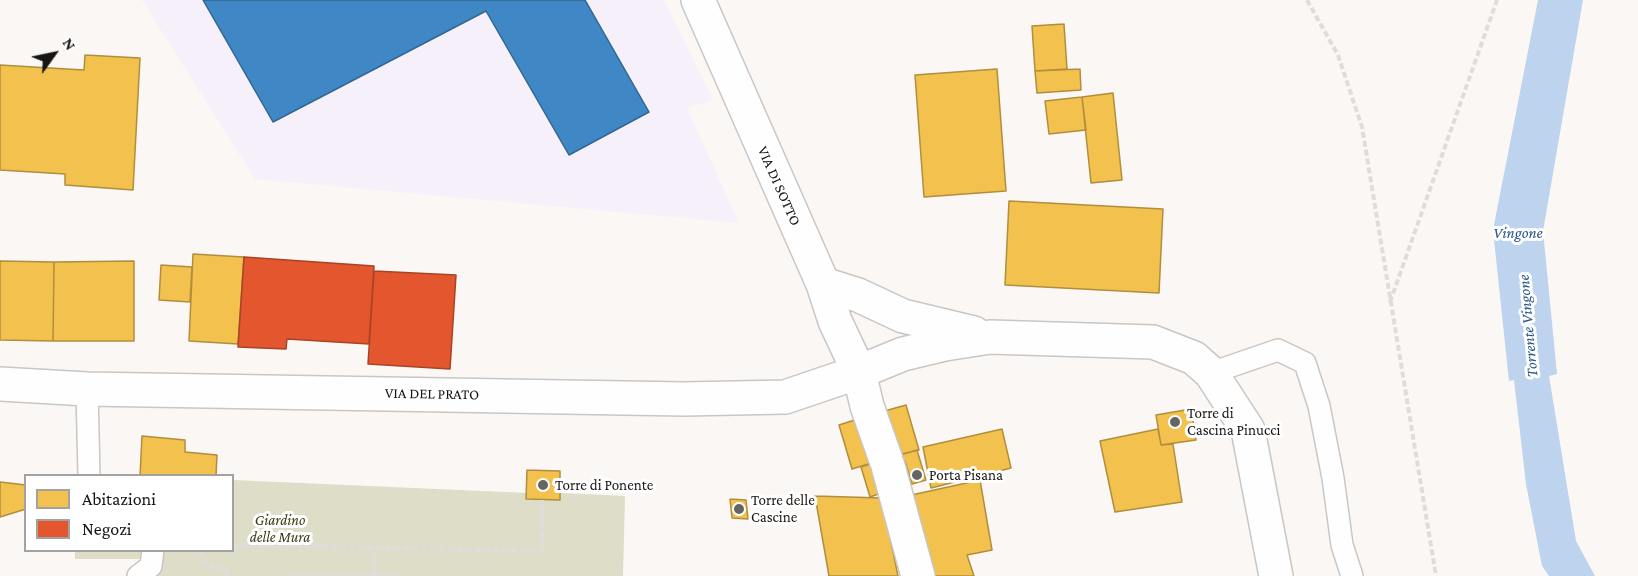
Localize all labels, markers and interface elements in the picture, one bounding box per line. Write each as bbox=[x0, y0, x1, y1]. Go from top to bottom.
north arrow bbox=[24, 24, 84, 84]
text: N bbox=[59, 35, 80, 53]
street label: VIA DI SOTTO bbox=[754, 144, 804, 228]
water label: Vingone bbox=[1493, 223, 1543, 243]
water label: Torrente Vingone bbox=[1514, 274, 1542, 378]
street label: VIA DEL PRATO bbox=[385, 384, 479, 404]
place label: Torre di Cascina Pinucci bbox=[1187, 404, 1280, 439]
marker: Torre di Cascina Pinucci bbox=[1168, 415, 1182, 429]
place label: Porta Pisana bbox=[929, 466, 1003, 484]
marker: Porta Pisana bbox=[910, 468, 924, 482]
legend bbox=[24, 474, 234, 552]
place label: Torre di Ponente bbox=[555, 476, 653, 494]
marker: Torre di Ponente bbox=[536, 478, 550, 492]
text: Abitazioni bbox=[82, 489, 156, 509]
place label: Torre delle Cascine bbox=[751, 491, 815, 526]
marker: Torre delle Cascine bbox=[732, 502, 746, 516]
park label: Giardino delle Mura bbox=[250, 511, 310, 546]
text: Negozi bbox=[82, 519, 132, 539]

